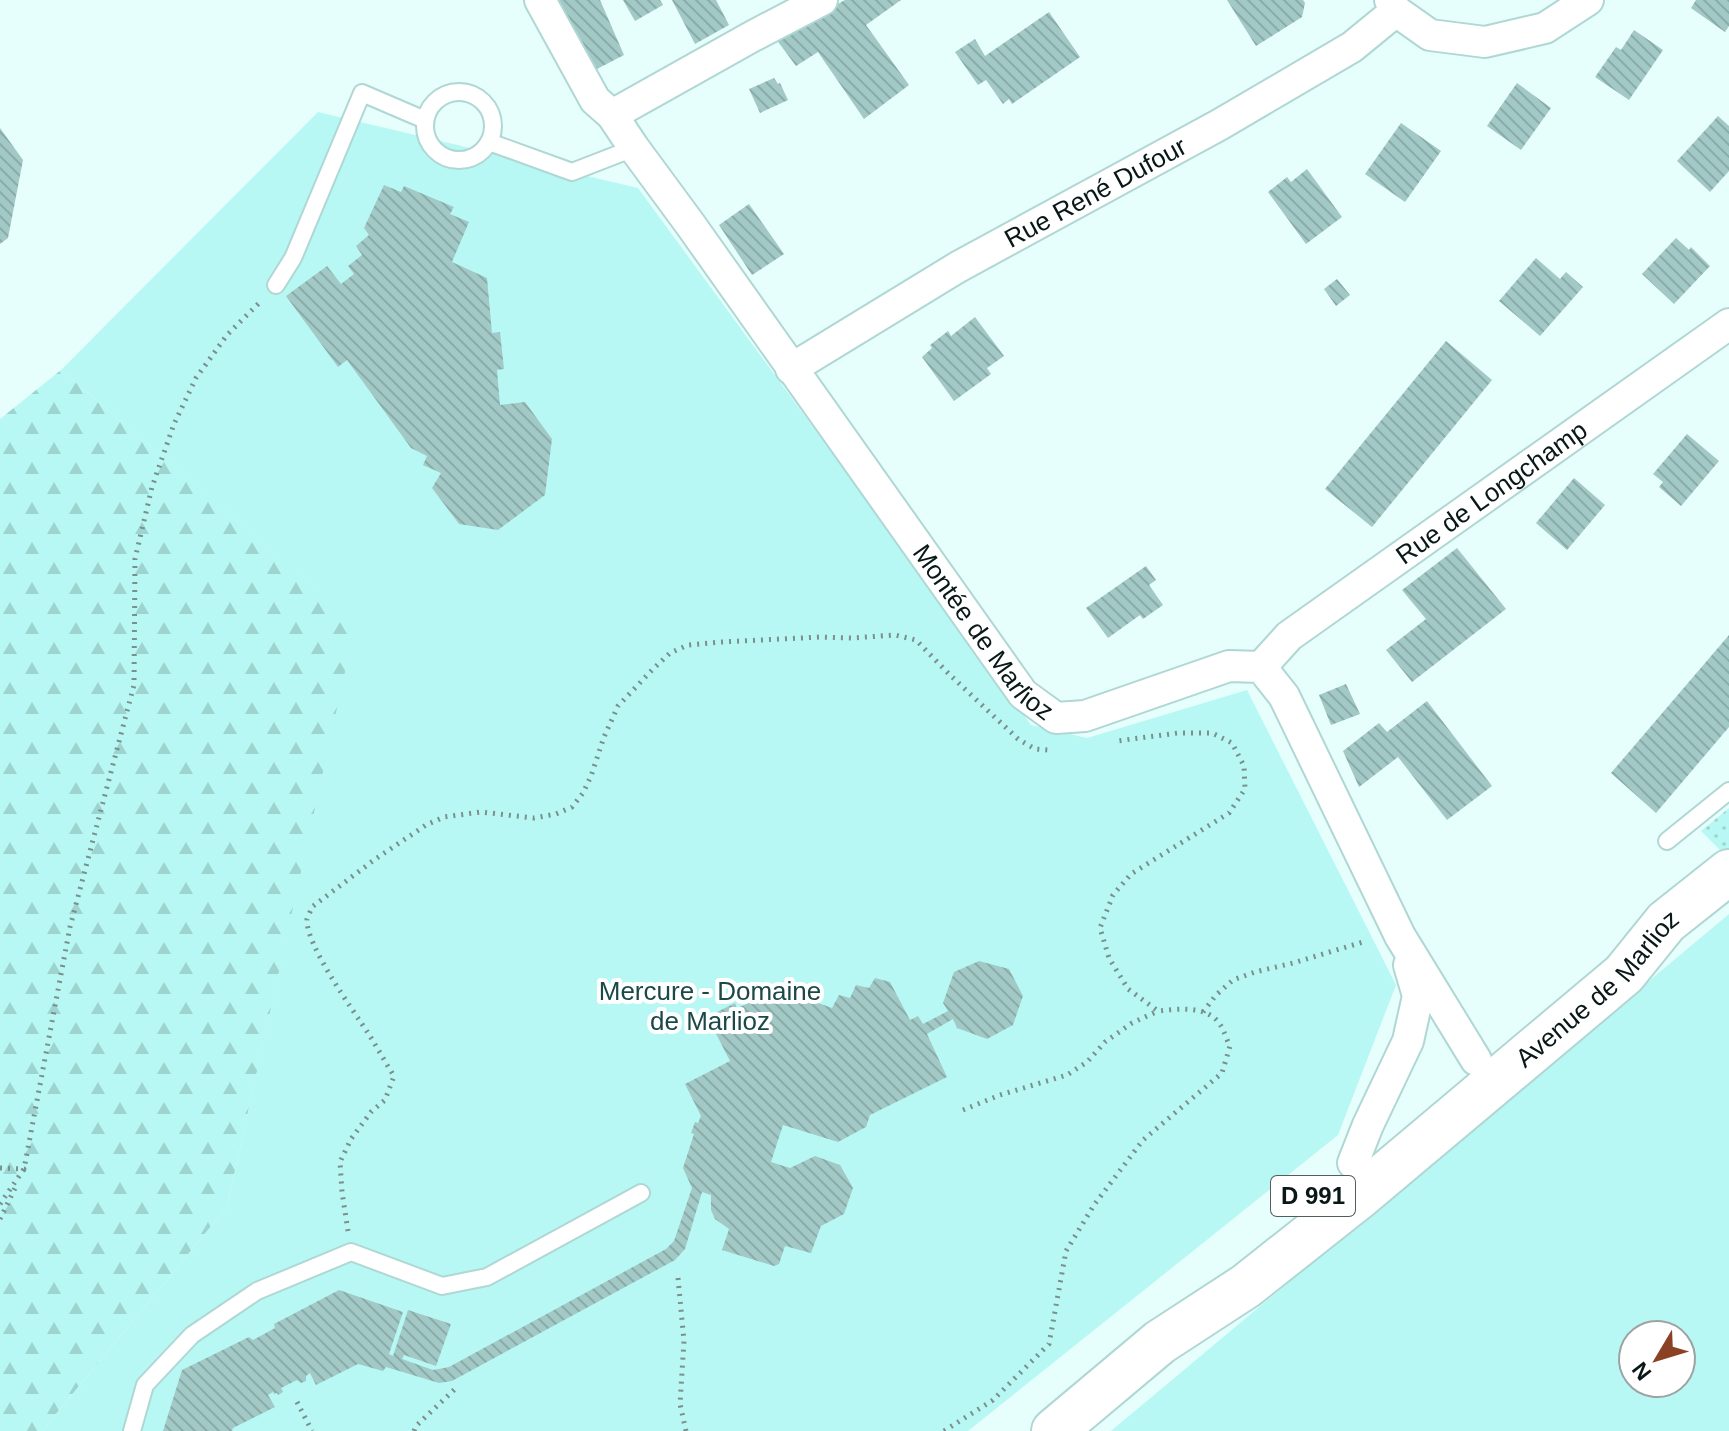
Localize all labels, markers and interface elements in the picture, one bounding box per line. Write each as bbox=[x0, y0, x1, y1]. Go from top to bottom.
street label: Rue René Dufour bbox=[999, 131, 1192, 254]
street label: Rue de Longchamp bbox=[1390, 415, 1593, 570]
street label: Montée de Marlioz bbox=[907, 539, 1059, 726]
street label: Avenue de Marlioz bbox=[1510, 903, 1684, 1073]
park label: Mercure - Domaine de Marlioz bbox=[599, 976, 821, 1036]
road number: D 991 bbox=[1271, 1176, 1355, 1216]
north arrow bbox=[1617, 1319, 1697, 1399]
text: N bbox=[1627, 1357, 1656, 1385]

